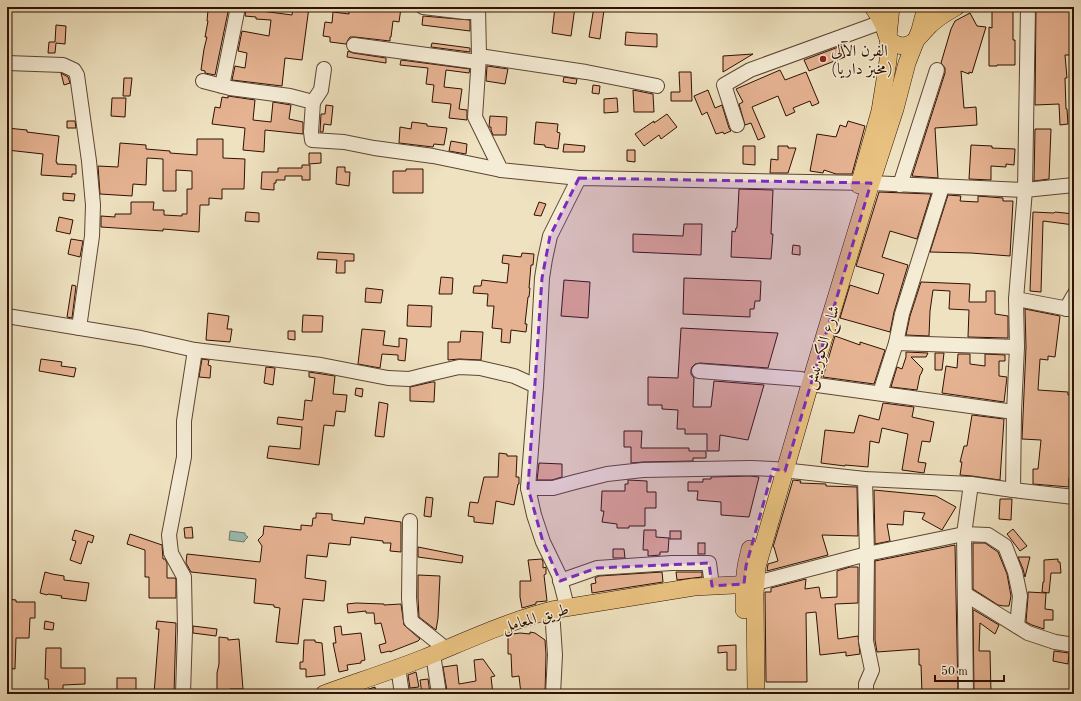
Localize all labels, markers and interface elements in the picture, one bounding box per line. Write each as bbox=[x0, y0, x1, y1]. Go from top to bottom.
place label: الفرن الآلي (مخبز داريا) bbox=[831, 40, 893, 79]
marker: الفرن الآلي (مخبز داريا) bbox=[818, 54, 828, 64]
street label: شارع الكورنيش bbox=[801, 303, 847, 393]
street label: طريق المعامل bbox=[500, 602, 571, 638]
scale bar bbox=[935, 657, 1004, 683]
text: 50 m bbox=[941, 665, 968, 678]

